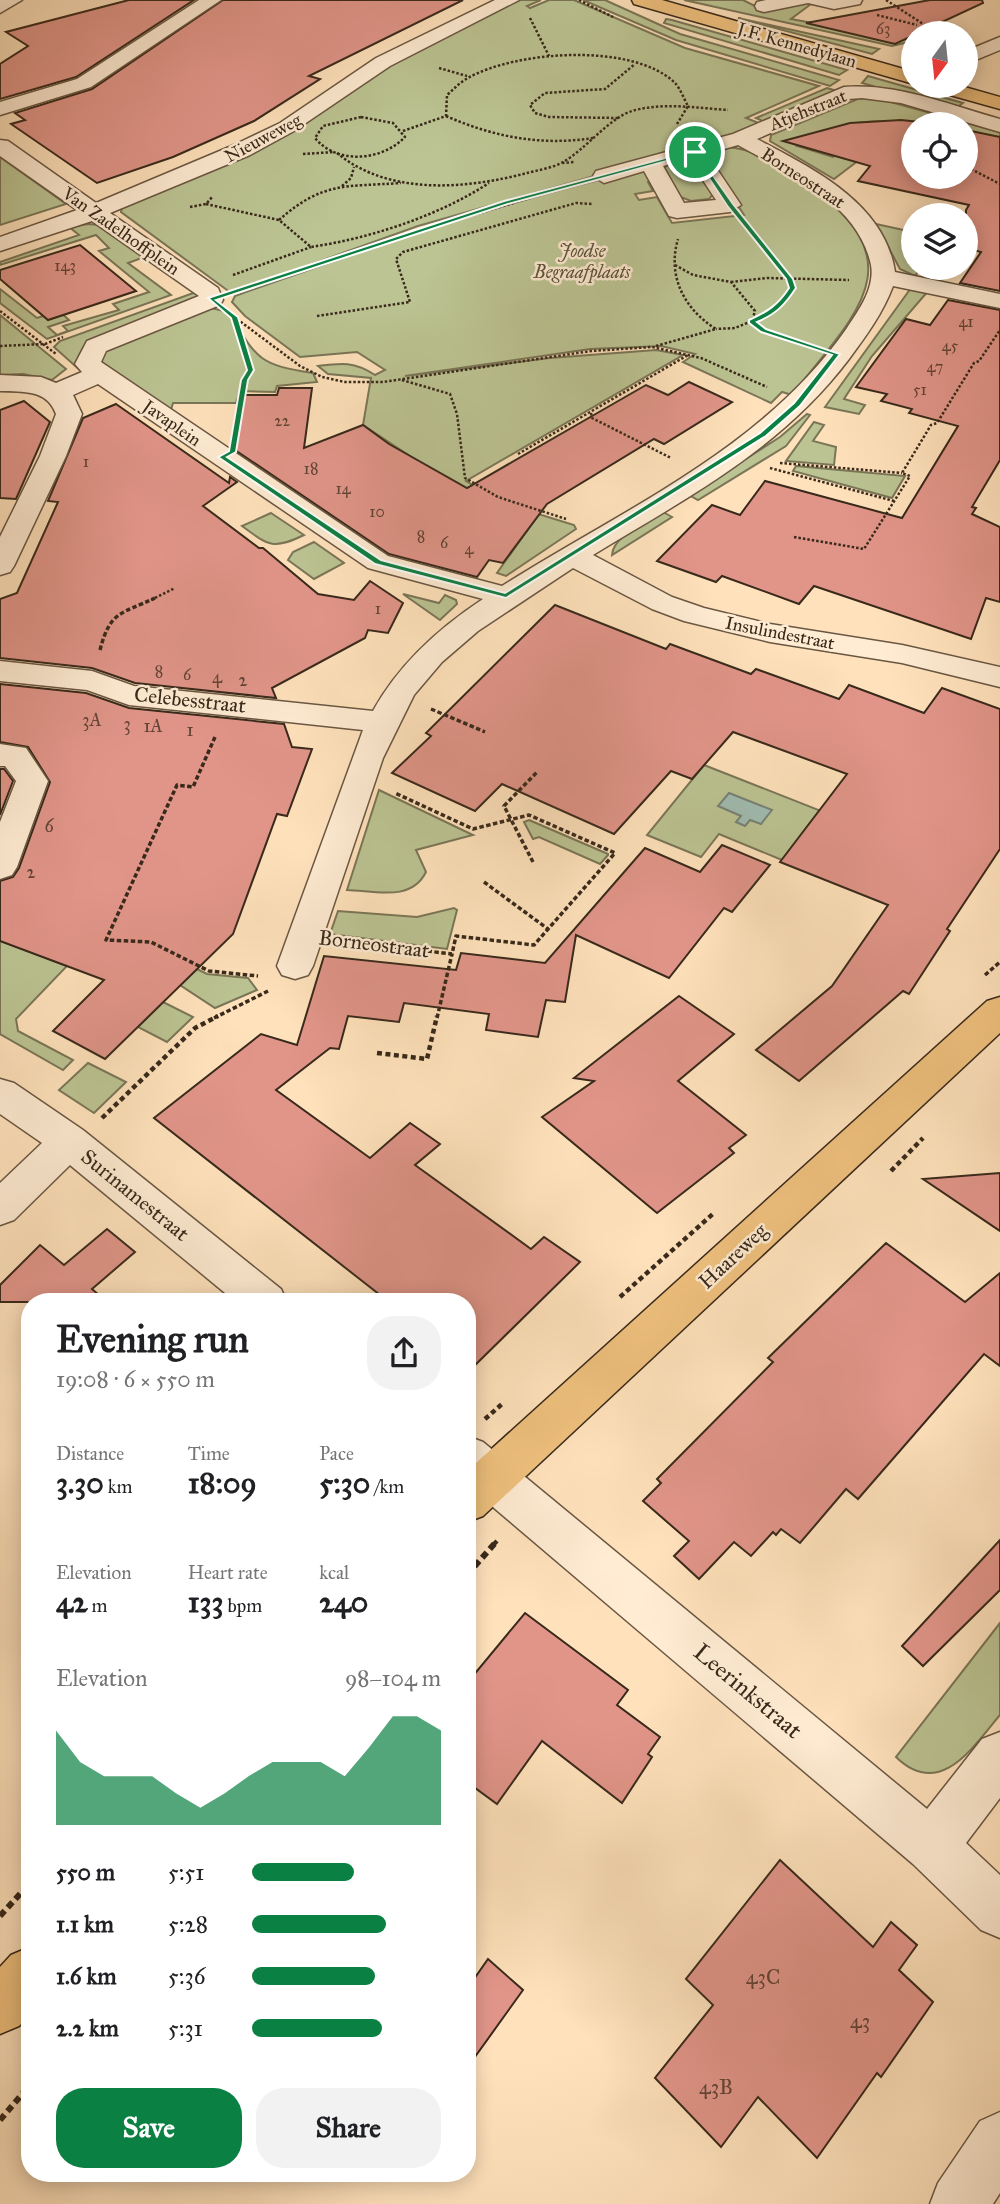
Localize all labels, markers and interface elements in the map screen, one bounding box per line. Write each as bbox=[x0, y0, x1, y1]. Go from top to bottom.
street label: J.F. Kennedylaan bbox=[733, 17, 859, 74]
house number: 63 bbox=[876, 19, 890, 38]
north arrow bbox=[901, 21, 978, 98]
map controls bbox=[901, 21, 978, 280]
street label: Atjehstraat bbox=[765, 84, 850, 136]
street label: Nieuweweg bbox=[221, 108, 306, 168]
button: locate bbox=[901, 112, 978, 189]
pin bbox=[665, 122, 725, 182]
icon: arrive bbox=[676, 133, 714, 171]
street label: Borneostraat bbox=[757, 143, 850, 214]
street label: Van Zadelhoffplein bbox=[57, 182, 184, 280]
button: layers bbox=[901, 203, 978, 280]
park label: Joodse Begraafplaats bbox=[533, 240, 631, 284]
house number: 143 bbox=[54, 256, 76, 275]
house number: 41 bbox=[958, 312, 974, 331]
house number: 45 bbox=[942, 336, 959, 355]
house number: 47 bbox=[927, 357, 943, 376]
house number: 51 bbox=[913, 380, 927, 399]
street label: Javaplein bbox=[136, 394, 206, 452]
house number: 22 bbox=[274, 411, 290, 430]
house number: 1 bbox=[83, 452, 89, 471]
house number: 18 bbox=[304, 459, 318, 478]
house number: 14 bbox=[335, 479, 352, 498]
house number: 10 bbox=[369, 502, 385, 521]
house number: 8 bbox=[417, 527, 425, 546]
house number: 6 bbox=[440, 533, 449, 552]
house number: 4 bbox=[465, 539, 475, 558]
house number: 1 bbox=[375, 599, 381, 618]
street label: Insulindestraat bbox=[723, 612, 837, 655]
house number: 8 bbox=[155, 662, 163, 681]
house number: 6 bbox=[183, 665, 192, 684]
house number: 4 bbox=[212, 666, 223, 688]
house number: 2 bbox=[239, 669, 248, 691]
street label: Celebesstraat bbox=[133, 681, 248, 719]
house number: 3A bbox=[82, 709, 102, 731]
house number: 3 bbox=[123, 713, 131, 735]
house number: 1A bbox=[143, 715, 163, 737]
house number: 1 bbox=[186, 719, 194, 741]
house number: 6 bbox=[44, 815, 54, 837]
house number: 2 bbox=[27, 861, 36, 883]
street label: Borneostraat bbox=[317, 924, 431, 964]
street label: Surinamestraat bbox=[76, 1143, 195, 1247]
street label: Haareweg bbox=[693, 1218, 773, 1294]
text: Evening run bbox=[56, 1316, 249, 1362]
button: share bbox=[367, 1316, 441, 1390]
text: 19:08 · 6 × 550 m bbox=[56, 1365, 215, 1393]
text: Distance bbox=[56, 1442, 124, 1465]
text: Time bbox=[188, 1442, 230, 1465]
text: Pace bbox=[319, 1442, 354, 1465]
text: 3.30 bbox=[56, 1465, 104, 1501]
text: 18:09 bbox=[188, 1465, 257, 1501]
text: 5:30 bbox=[319, 1465, 370, 1501]
text: km bbox=[104, 1475, 133, 1498]
text: /km bbox=[370, 1475, 404, 1498]
text: Elevation bbox=[56, 1561, 131, 1584]
text: Heart rate bbox=[188, 1561, 268, 1584]
text: kcal bbox=[319, 1561, 349, 1584]
text: 42 bbox=[56, 1584, 88, 1620]
text: 133 bbox=[188, 1584, 224, 1620]
text: 240 bbox=[319, 1584, 368, 1620]
text: m bbox=[88, 1594, 108, 1617]
text: bpm bbox=[224, 1594, 262, 1617]
street label: Leerinkstraat bbox=[688, 1637, 809, 1745]
text: Elevation bbox=[56, 1664, 147, 1692]
text: 98–104 m bbox=[345, 1664, 441, 1692]
text: 550 m bbox=[56, 1858, 115, 1886]
text: 5:51 bbox=[168, 1858, 204, 1886]
text: 1.1 km bbox=[56, 1910, 114, 1938]
text: 5:28 bbox=[168, 1910, 208, 1938]
text: 1.6 km bbox=[56, 1962, 117, 1990]
text: 5:36 bbox=[168, 1962, 205, 1990]
house number: 43C bbox=[746, 1964, 780, 1990]
house number: 43 bbox=[850, 2008, 870, 2034]
text: 2.2 km bbox=[56, 2014, 119, 2042]
text: 5:31 bbox=[168, 2014, 203, 2042]
house number: 43B bbox=[699, 2074, 733, 2100]
button: Save bbox=[56, 2088, 242, 2168]
button: Share bbox=[256, 2088, 441, 2168]

